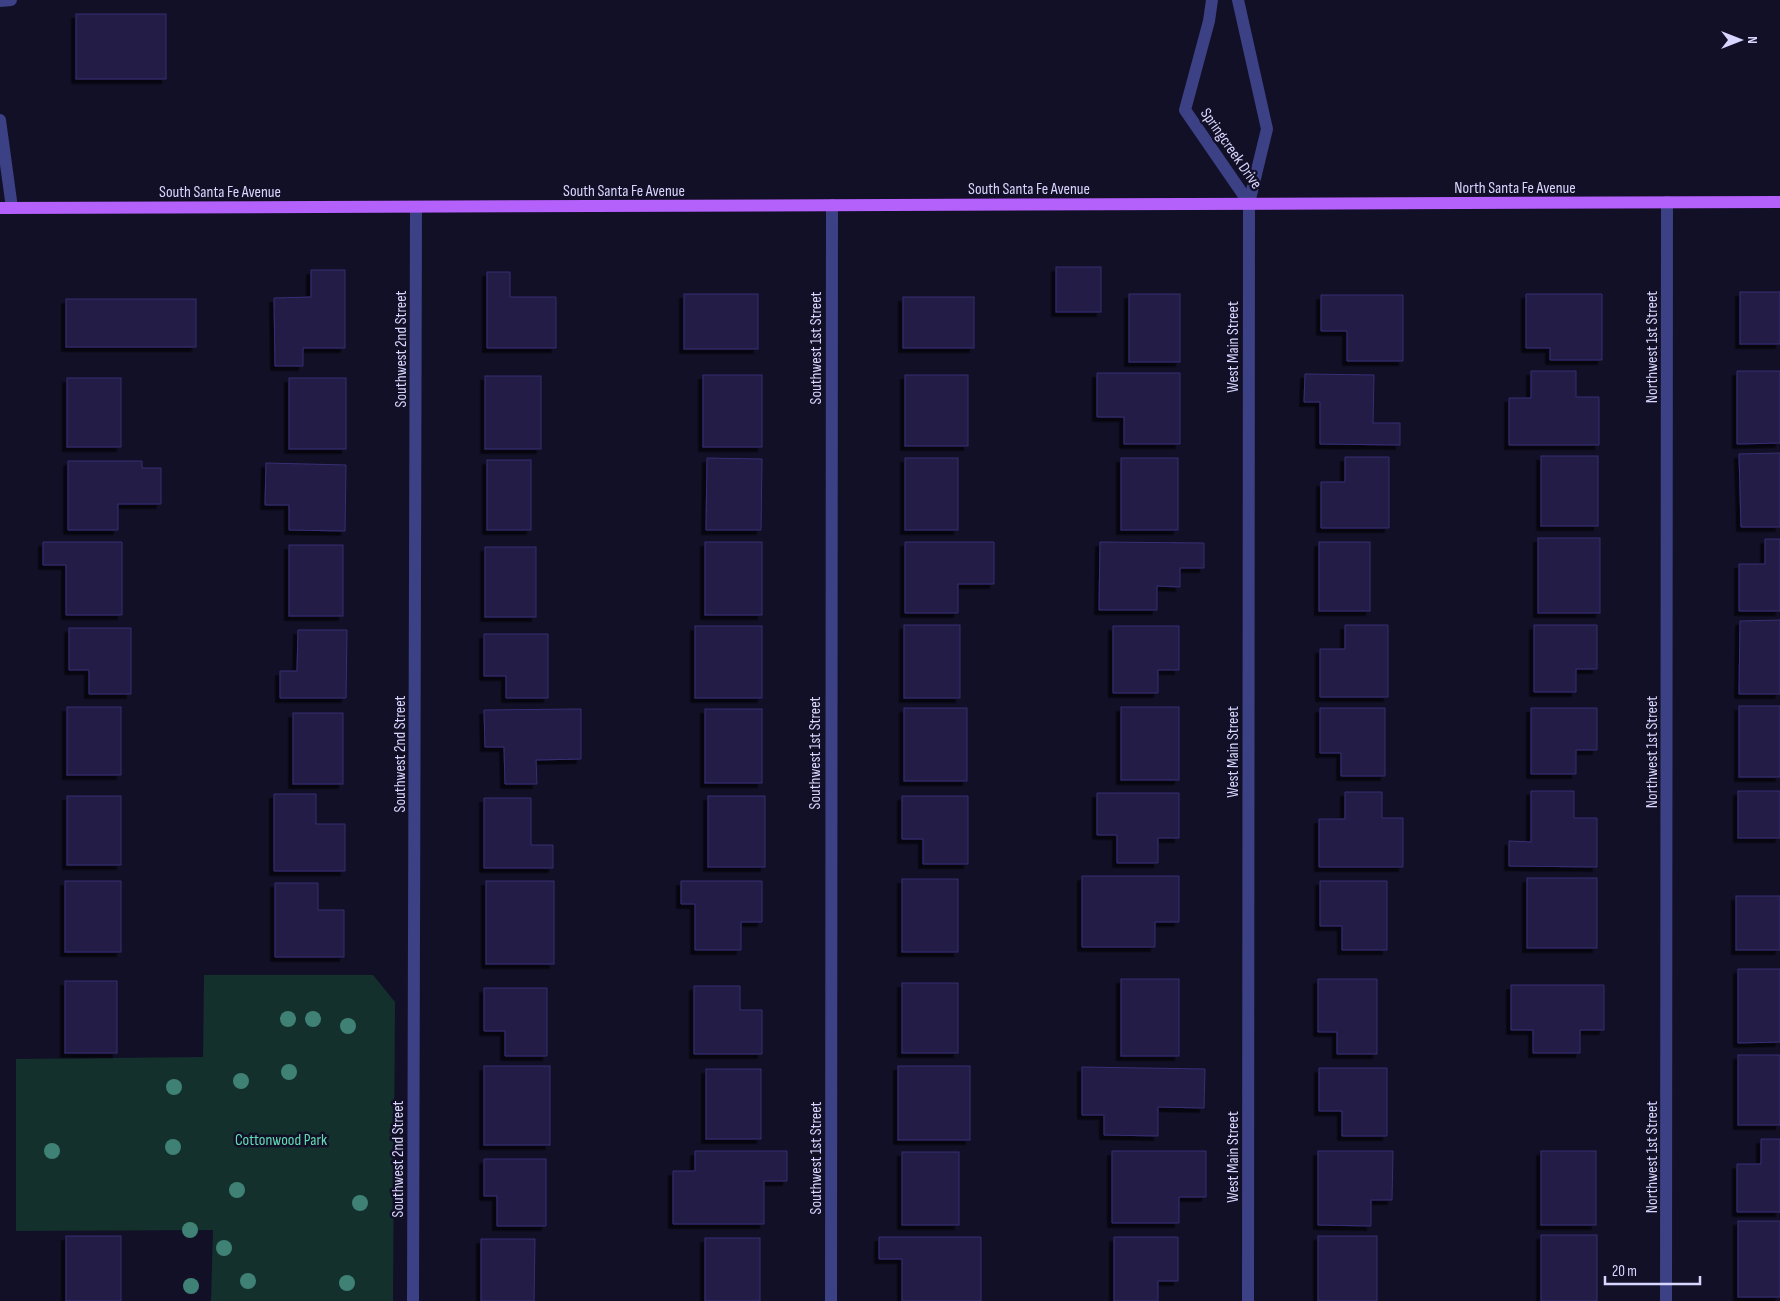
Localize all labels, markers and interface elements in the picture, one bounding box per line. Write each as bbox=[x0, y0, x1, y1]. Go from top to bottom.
north arrow bbox=[1715, 15, 1765, 65]
text: N bbox=[1744, 36, 1761, 44]
street label: Springcreek Drive bbox=[1196, 105, 1266, 193]
street label: North Santa Fe Avenue bbox=[1454, 179, 1576, 198]
street label: South Santa Fe Avenue bbox=[968, 180, 1090, 199]
street label: South Santa Fe Avenue bbox=[563, 182, 685, 201]
street label: South Santa Fe Avenue bbox=[159, 183, 281, 202]
street label: Southwest 2nd Street bbox=[392, 290, 411, 407]
street label: Southwest 1st Street bbox=[807, 291, 826, 404]
street label: Northwest 1st Street bbox=[1643, 291, 1662, 403]
street label: West Main Street bbox=[1224, 301, 1243, 393]
street label: Southwest 2nd Street bbox=[391, 695, 410, 812]
street label: Southwest 1st Street bbox=[806, 696, 825, 809]
street label: Northwest 1st Street bbox=[1643, 696, 1662, 808]
street label: West Main Street bbox=[1224, 706, 1243, 798]
street label: Southwest 2nd Street bbox=[389, 1100, 408, 1217]
street label: Southwest 1st Street bbox=[807, 1101, 826, 1214]
street label: Northwest 1st Street bbox=[1643, 1101, 1662, 1213]
street label: West Main Street bbox=[1224, 1111, 1243, 1203]
park label: Cottonwood Park bbox=[235, 1131, 327, 1150]
scale bar bbox=[1605, 1254, 1700, 1286]
text: 20 m bbox=[1612, 1262, 1637, 1281]

